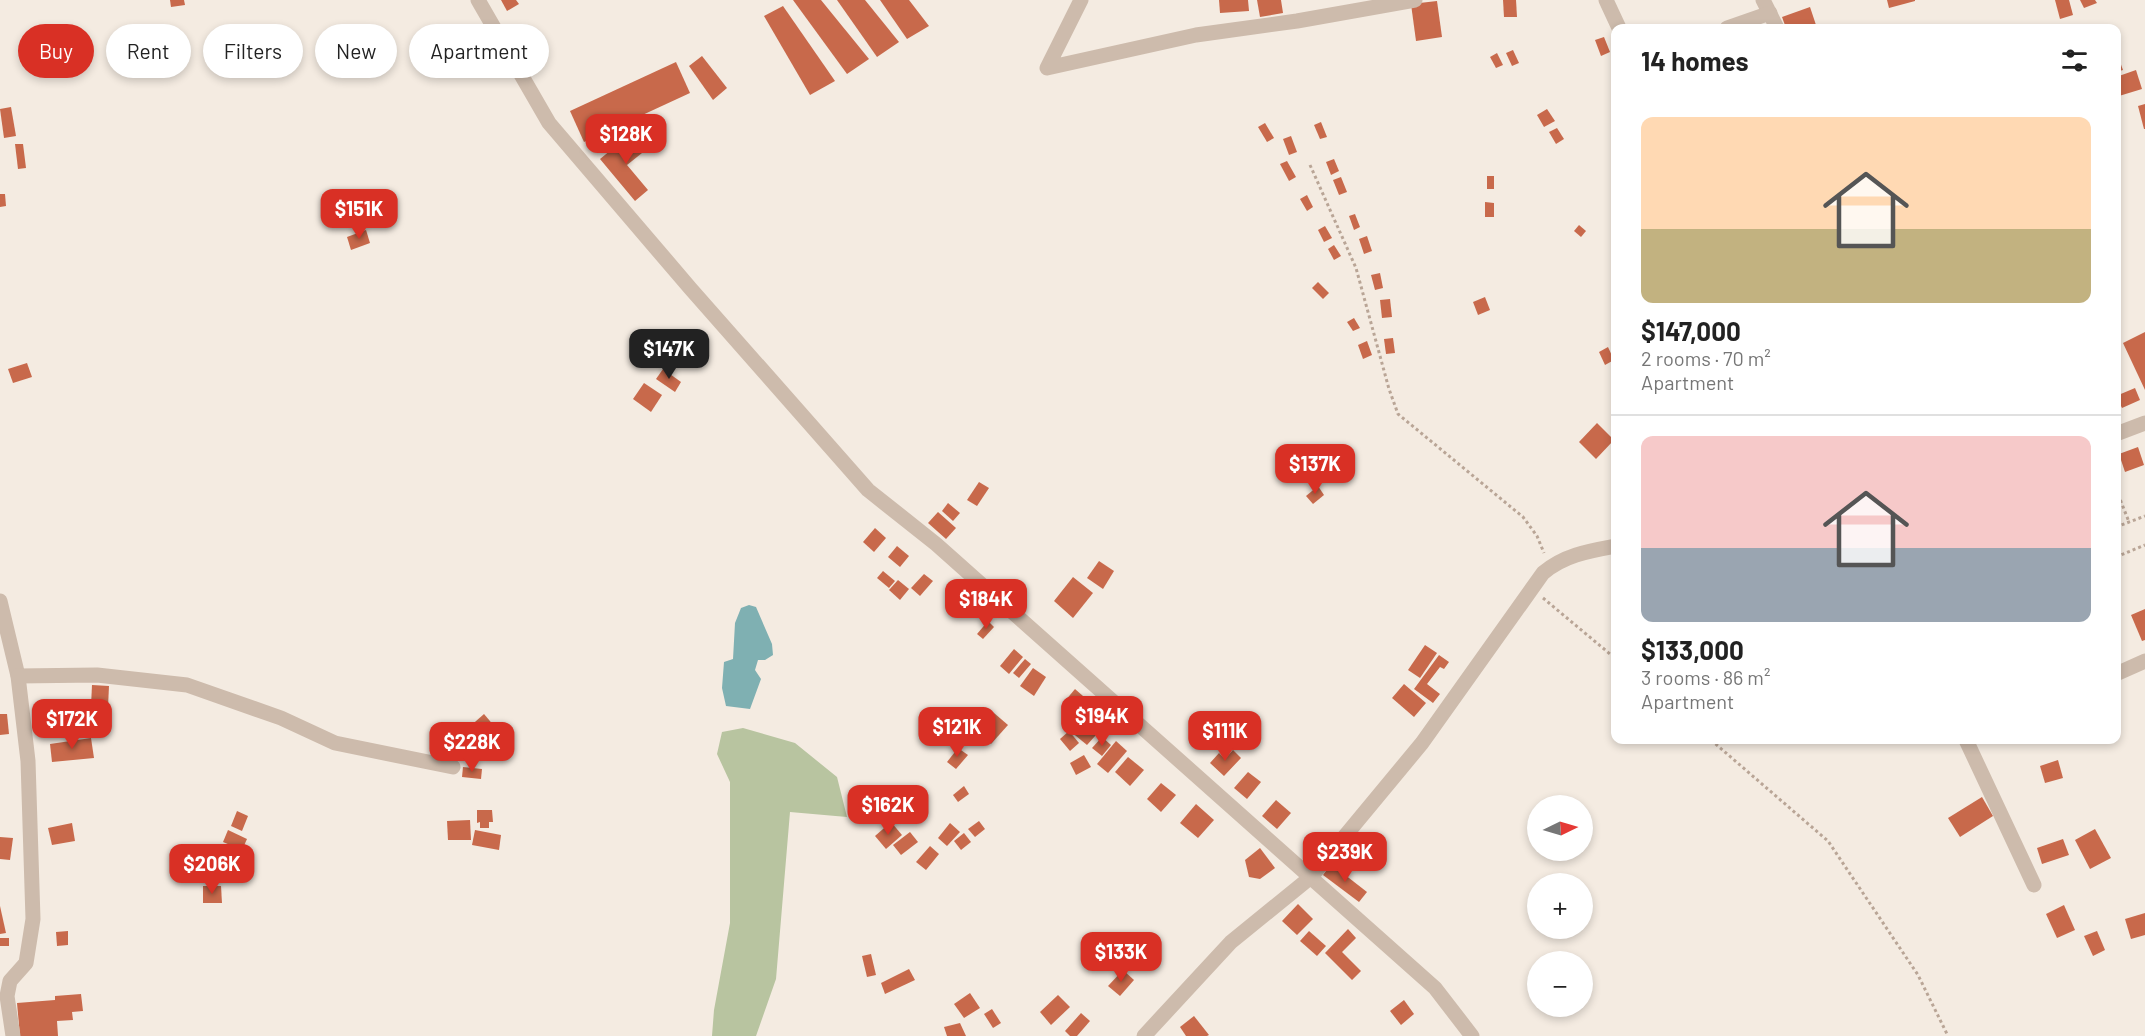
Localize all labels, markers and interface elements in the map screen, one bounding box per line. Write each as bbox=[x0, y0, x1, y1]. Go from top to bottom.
chip: Buy bbox=[18, 24, 94, 78]
chip: Rent bbox=[106, 24, 191, 78]
chip: Filters bbox=[203, 24, 303, 78]
chip: New bbox=[315, 24, 397, 78]
chip: Apartment bbox=[409, 24, 549, 78]
icon: filters bbox=[2058, 44, 2091, 77]
text: 14 homes bbox=[1641, 45, 1748, 76]
pin: $128K bbox=[584, 114, 668, 165]
text: $128K bbox=[599, 121, 653, 145]
icon: home bbox=[1812, 156, 1920, 264]
pin: $151K bbox=[317, 189, 401, 240]
text: $151K bbox=[335, 196, 383, 220]
text: $147,000 bbox=[1641, 315, 1741, 346]
pin: $147K bbox=[627, 329, 711, 380]
text: $147K bbox=[643, 336, 695, 360]
text: 2 rooms · 70 m² bbox=[1641, 346, 1771, 370]
text: Apartment bbox=[1641, 370, 1734, 394]
pin: $137K bbox=[1273, 444, 1357, 495]
text: $137K bbox=[1289, 451, 1341, 475]
icon: home bbox=[1812, 475, 1920, 583]
pin: $184K bbox=[944, 579, 1028, 630]
text: $184K bbox=[959, 586, 1013, 610]
text: $133,000 bbox=[1641, 634, 1744, 665]
text: 3 rooms · 86 m² bbox=[1641, 665, 1770, 689]
text: Apartment bbox=[1641, 689, 1734, 713]
pin: $194K bbox=[1060, 696, 1144, 747]
pin: $172K bbox=[30, 699, 114, 750]
text: $194K bbox=[1075, 703, 1129, 727]
text: $172K bbox=[46, 706, 98, 730]
pin: $121K bbox=[915, 707, 999, 758]
pin: $111K bbox=[1183, 711, 1267, 762]
text: $121K bbox=[932, 714, 982, 738]
text: $111K bbox=[1202, 718, 1248, 742]
pin: $228K bbox=[430, 722, 514, 773]
text: $228K bbox=[443, 729, 501, 753]
pin: $162K bbox=[846, 785, 930, 836]
text: $162K bbox=[862, 792, 914, 816]
north arrow bbox=[1527, 795, 1593, 861]
map controls bbox=[1527, 795, 1593, 1017]
pin: $239K bbox=[1303, 832, 1387, 883]
text: $239K bbox=[1317, 839, 1373, 863]
pin: $206K bbox=[170, 844, 254, 895]
text: $206K bbox=[183, 851, 241, 875]
button: + bbox=[1527, 873, 1593, 939]
pin: $133K bbox=[1079, 932, 1163, 983]
text: $133K bbox=[1095, 939, 1147, 963]
button: − bbox=[1527, 951, 1593, 1017]

